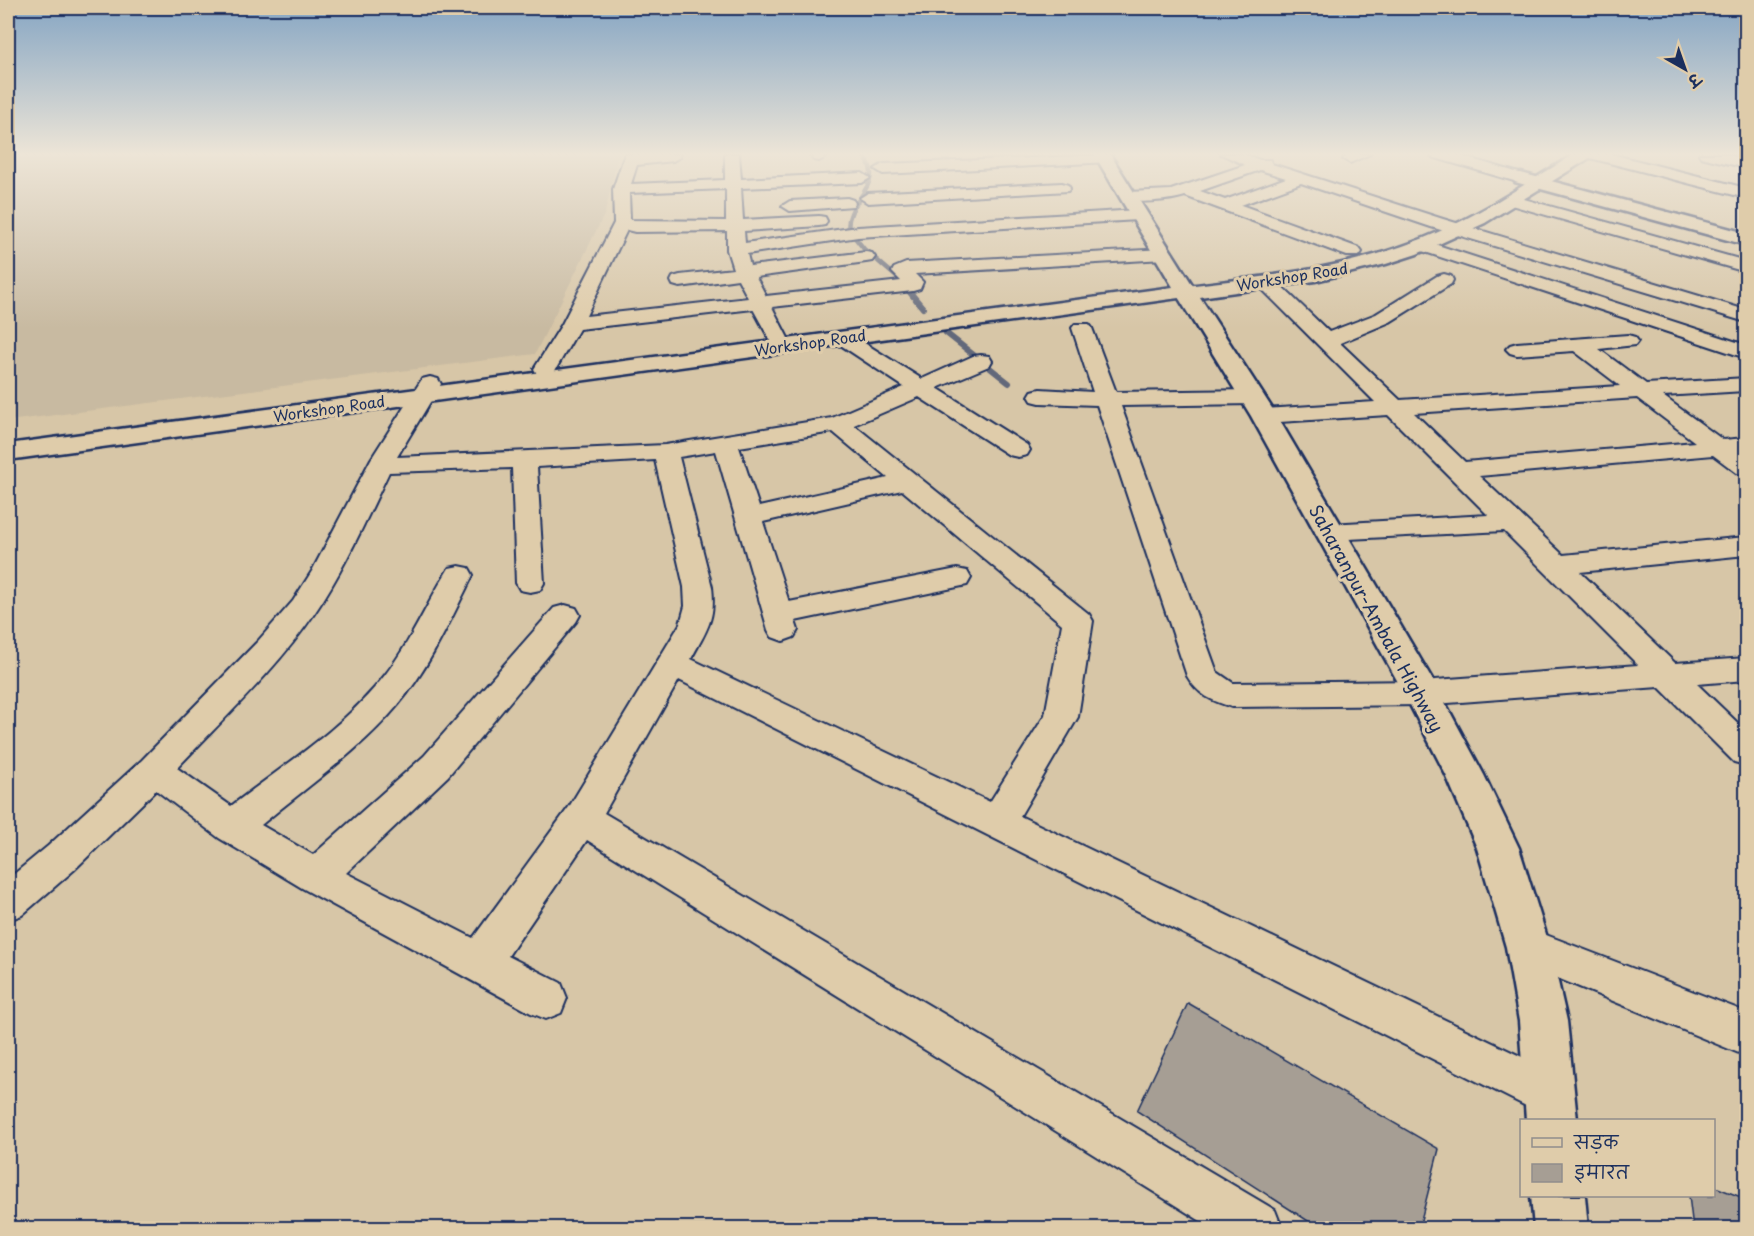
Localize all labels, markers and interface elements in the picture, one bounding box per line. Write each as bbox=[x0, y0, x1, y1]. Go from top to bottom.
north arrow bbox=[1655, 39, 1715, 99]
text: उ bbox=[1682, 67, 1709, 95]
street label: Workshop Road bbox=[1235, 256, 1349, 296]
street label: Workshop Road bbox=[753, 323, 867, 361]
street label: Workshop Road bbox=[272, 389, 386, 427]
street label: Saharanpur-Ambala Highway bbox=[1303, 499, 1451, 737]
legend bbox=[1520, 1119, 1715, 1197]
text: सड़क bbox=[1573, 1128, 1619, 1155]
text: इमारत bbox=[1574, 1158, 1630, 1185]

